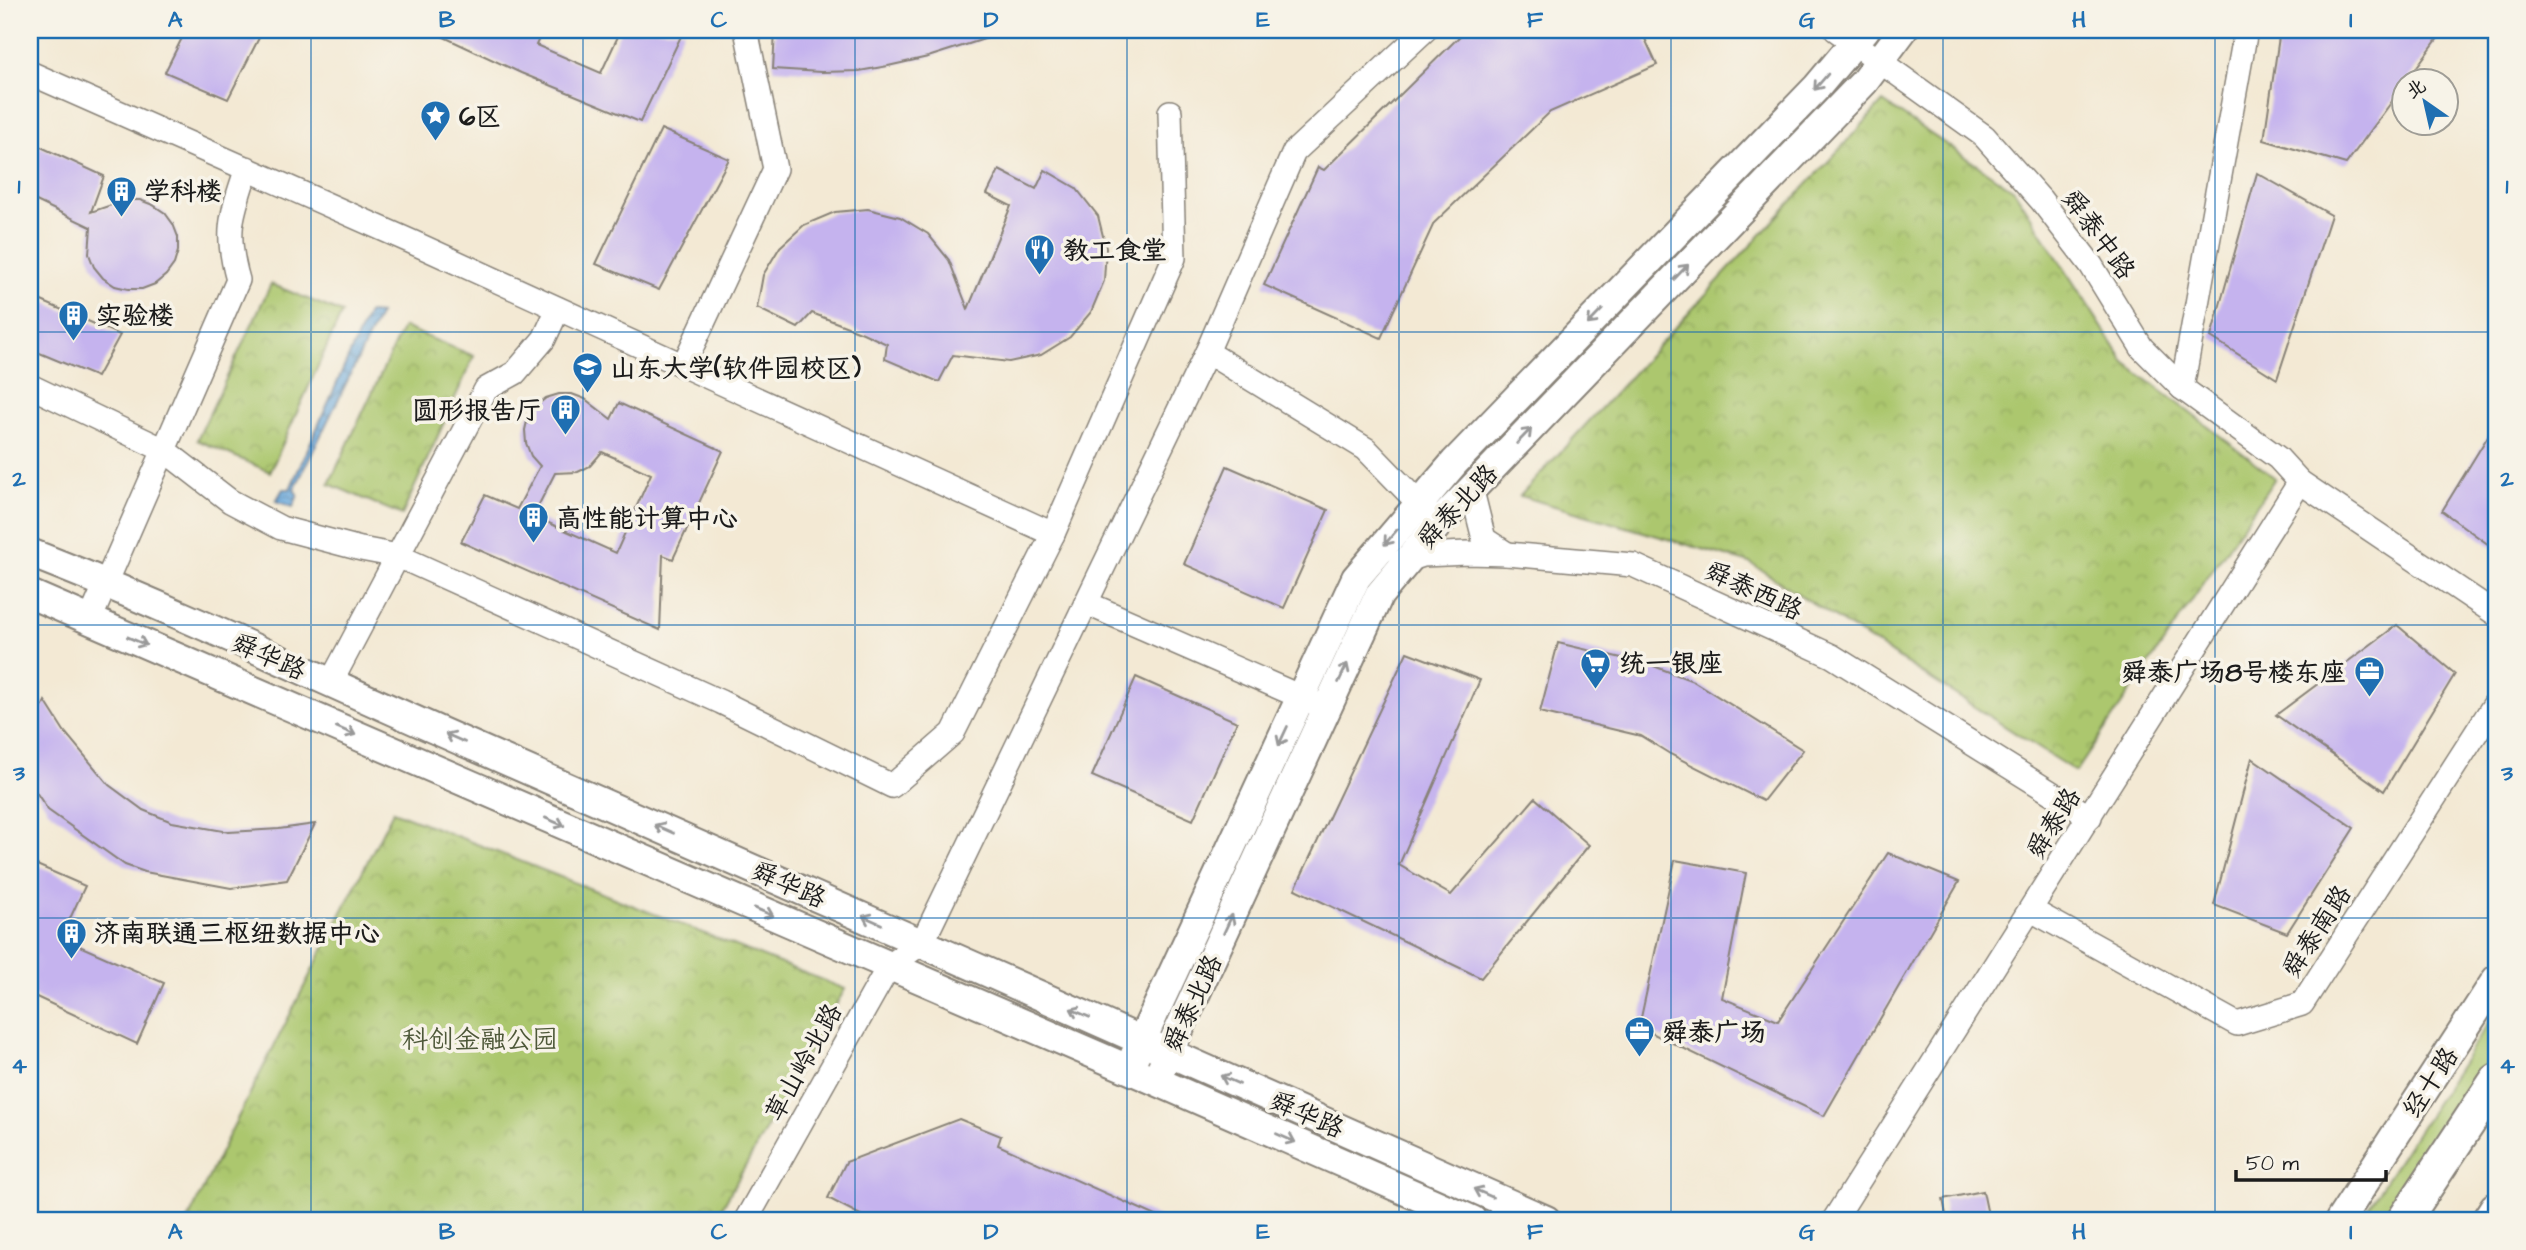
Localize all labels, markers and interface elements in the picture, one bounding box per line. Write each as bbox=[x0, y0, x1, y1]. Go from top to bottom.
text: A bbox=[168, 4, 183, 36]
text: B bbox=[439, 4, 456, 36]
text: C bbox=[711, 4, 728, 36]
text: D bbox=[984, 4, 999, 36]
text: E bbox=[1256, 4, 1270, 36]
text: F bbox=[1527, 4, 1544, 36]
text: G bbox=[1799, 4, 1815, 36]
text: H bbox=[2072, 4, 2086, 36]
text: I bbox=[2349, 4, 2353, 36]
north arrow bbox=[2390, 66, 2460, 136]
one-way arrow bbox=[1813, 73, 1829, 91]
text: 北 bbox=[2401, 73, 2432, 106]
place icon: 6区 bbox=[419, 99, 453, 143]
place label: 6区 bbox=[459, 99, 501, 135]
text: 1 bbox=[18, 170, 21, 202]
text: 1 bbox=[2506, 170, 2509, 202]
building icon: 学科楼 bbox=[104, 174, 138, 218]
place label: 学科楼 bbox=[144, 174, 222, 210]
street label: 舜泰中路 bbox=[2053, 182, 2143, 287]
restaurant icon: 教工食堂 bbox=[1023, 233, 1057, 277]
place label: 教工食堂 bbox=[1063, 233, 1167, 269]
one-way arrow bbox=[1673, 264, 1690, 281]
building icon: 实验楼 bbox=[56, 298, 90, 342]
place label: 实验楼 bbox=[96, 298, 174, 334]
one-way arrow bbox=[1587, 308, 1604, 325]
school or university icon: 山东大学(软件园校区) bbox=[570, 351, 604, 395]
place label: 山东大学(软件园校区) bbox=[610, 351, 861, 387]
place label: 圆形报告厅 bbox=[412, 393, 542, 429]
building icon: 圆形报告厅 bbox=[548, 393, 582, 437]
one-way arrow bbox=[1515, 428, 1532, 445]
street label: 舜泰北路 bbox=[1409, 456, 1506, 557]
text: 2 bbox=[11, 463, 26, 495]
text: 2 bbox=[2499, 463, 2514, 495]
building icon: 高性能计算中心 bbox=[516, 501, 550, 545]
place label: 高性能计算中心 bbox=[556, 501, 738, 537]
one-way arrow bbox=[1383, 528, 1399, 546]
street label: 舜泰西路 bbox=[1699, 553, 1808, 629]
street label: 舜华路 bbox=[226, 625, 312, 689]
one-way arrow bbox=[126, 635, 148, 648]
supermarket icon: 统一银座 bbox=[1579, 646, 1613, 690]
place label: 统一银座 bbox=[1619, 646, 1723, 682]
place label: 舜泰广场8号楼东座 bbox=[2121, 655, 2346, 691]
office icon: 舜泰广场8号楼东座 bbox=[2352, 655, 2386, 699]
one-way arrow bbox=[1337, 663, 1351, 684]
one-way arrow bbox=[335, 725, 356, 738]
one-way arrow bbox=[1276, 725, 1289, 746]
one-way arrow bbox=[445, 731, 467, 744]
text: 3 bbox=[12, 757, 25, 789]
text: 3 bbox=[2500, 757, 2513, 789]
street label: 舜泰路 bbox=[2018, 781, 2090, 866]
one-way arrow bbox=[544, 816, 565, 829]
one-way arrow bbox=[654, 822, 675, 835]
street label: 舜华路 bbox=[746, 853, 832, 917]
street label: 舜泰南路 bbox=[2273, 878, 2360, 985]
one-way arrow bbox=[752, 906, 774, 919]
one-way arrow bbox=[862, 913, 884, 926]
one-way arrow bbox=[1222, 914, 1235, 935]
building icon: 济南联通三枢纽数据中心 bbox=[54, 916, 88, 960]
place label: 济南联通三枢纽数据中心 bbox=[94, 916, 380, 952]
street label: 舜泰北路 bbox=[1155, 949, 1231, 1058]
street label: 草山岭北路 bbox=[757, 997, 851, 1128]
one-way arrow bbox=[1070, 1006, 1092, 1019]
office icon: 舜泰广场 bbox=[1622, 1015, 1656, 1059]
place label: 舜泰广场 bbox=[1662, 1015, 1766, 1051]
park label: 科创金融公园 bbox=[402, 1022, 558, 1058]
street label: 经十路 bbox=[2394, 1040, 2467, 1125]
text: 4 bbox=[11, 1050, 27, 1082]
text: 4 bbox=[2499, 1050, 2515, 1082]
one-way arrow bbox=[1220, 1073, 1242, 1086]
street label: 舜华路 bbox=[1264, 1083, 1350, 1147]
one-way arrow bbox=[1275, 1132, 1296, 1145]
scale bar bbox=[2236, 1138, 2386, 1182]
text: 50 m bbox=[2246, 1149, 2300, 1178]
one-way arrow bbox=[1473, 1186, 1494, 1199]
text: A bbox=[168, 1216, 183, 1248]
text: B bbox=[439, 1216, 456, 1248]
text: C bbox=[711, 1216, 728, 1248]
text: D bbox=[984, 1216, 999, 1248]
text: E bbox=[1256, 1216, 1270, 1248]
text: F bbox=[1527, 1216, 1544, 1248]
text: G bbox=[1799, 1216, 1815, 1248]
text: H bbox=[2072, 1216, 2086, 1248]
text: I bbox=[2349, 1216, 2353, 1248]

